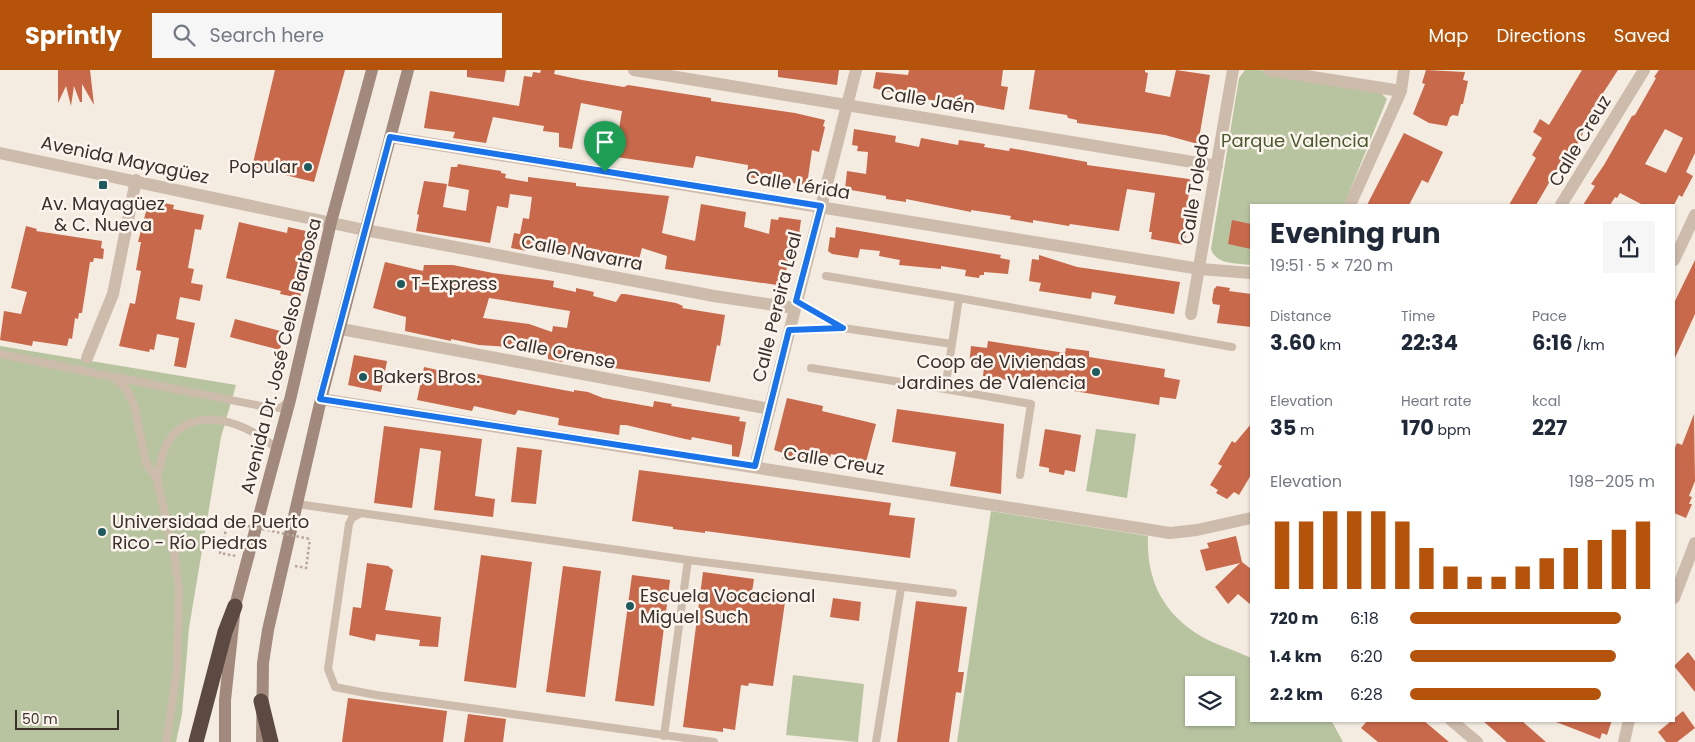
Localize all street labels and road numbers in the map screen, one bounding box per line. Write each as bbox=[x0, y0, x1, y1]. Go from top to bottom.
street label: Calle Jaén bbox=[879, 80, 977, 119]
street label: Calle Creuz bbox=[1542, 90, 1617, 191]
street label: Avenida Mayagüez bbox=[39, 129, 212, 190]
street label: Calle Toledo bbox=[1173, 132, 1216, 246]
street label: Calle Lérida bbox=[744, 164, 852, 205]
street label: Avenida Dr. José Celso Barbosa bbox=[234, 215, 327, 496]
street label: Calle Navarra bbox=[519, 228, 645, 277]
street label: Calle Pereira Leal bbox=[746, 229, 807, 385]
street label: Calle Orense bbox=[500, 328, 618, 375]
street label: Calle Creuz bbox=[782, 440, 887, 481]

